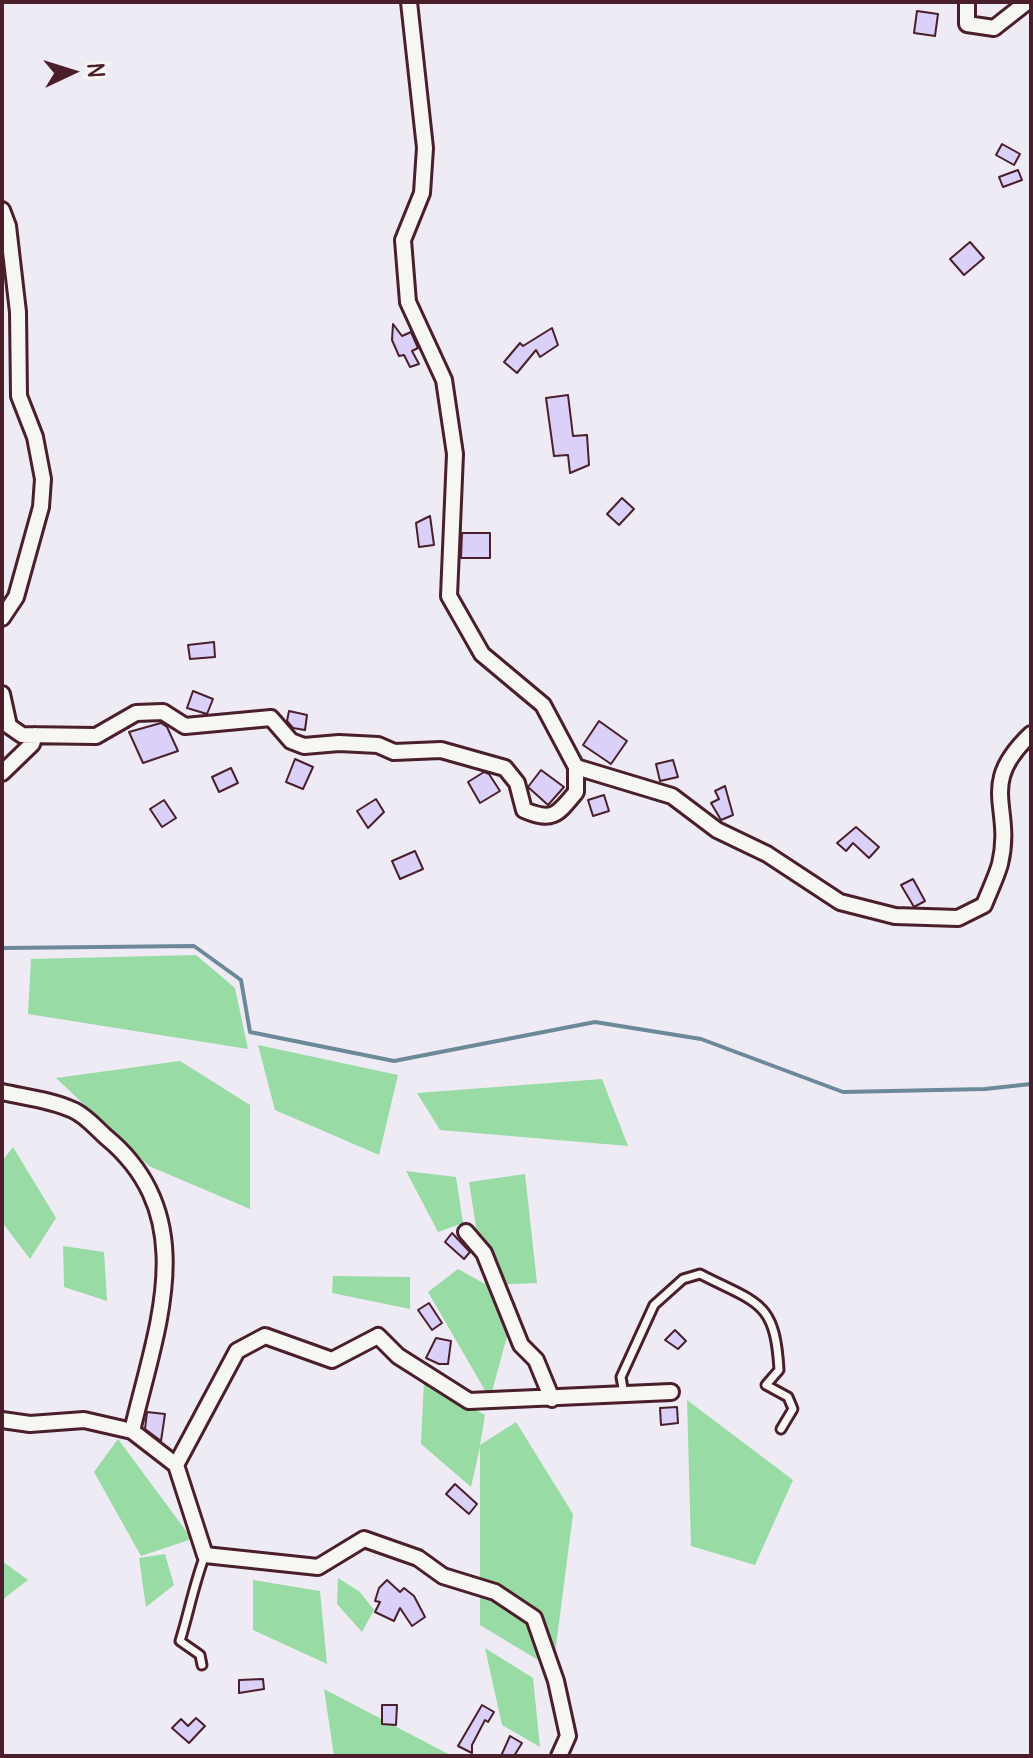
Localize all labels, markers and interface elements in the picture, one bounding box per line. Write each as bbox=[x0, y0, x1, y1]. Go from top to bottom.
north arrow bbox=[32, 32, 112, 112]
text: N bbox=[81, 62, 110, 79]

